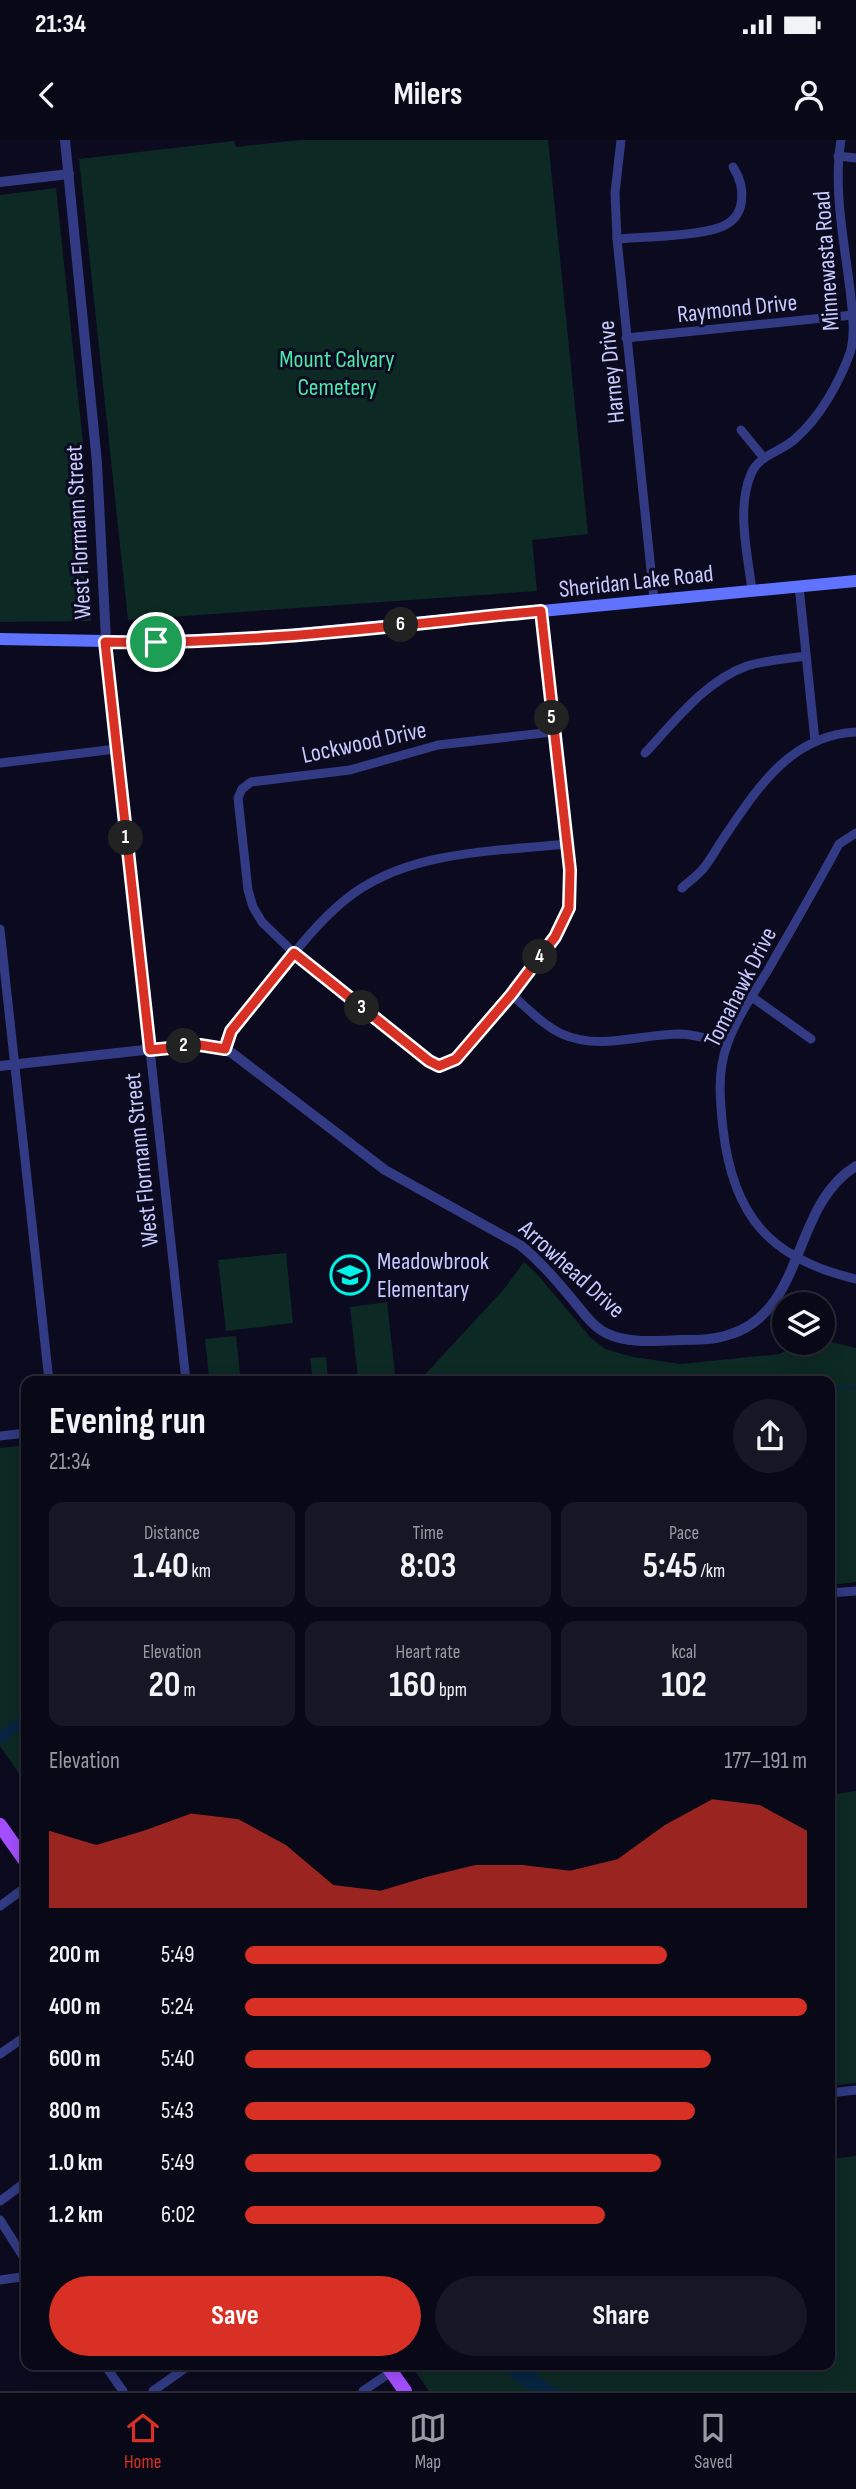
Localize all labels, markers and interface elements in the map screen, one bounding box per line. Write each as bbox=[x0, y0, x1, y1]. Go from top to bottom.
text: 21:34 bbox=[35, 9, 86, 40]
text: Milers bbox=[394, 75, 462, 114]
icon: back bbox=[28, 76, 66, 114]
icon: person bbox=[790, 76, 828, 114]
street label: Minnewasta Road bbox=[807, 190, 846, 332]
street label: Raymond Drive bbox=[676, 288, 798, 329]
street label: Harney Drive bbox=[592, 319, 631, 425]
park label: Mount Calvary Cemetery bbox=[279, 345, 395, 402]
street label: West Flormann Street bbox=[59, 444, 98, 620]
street label: Sheridan Lake Road bbox=[557, 559, 715, 604]
pin: 6 bbox=[384, 608, 418, 643]
pin bbox=[126, 612, 186, 672]
text: 6 bbox=[396, 613, 405, 636]
icon: arrive bbox=[137, 623, 175, 661]
pin: 5 bbox=[534, 700, 570, 736]
text: 5 bbox=[547, 706, 556, 729]
street label: Lockwood Drive bbox=[299, 715, 429, 770]
pin: 1 bbox=[108, 820, 144, 856]
text: 1 bbox=[122, 826, 129, 849]
street label: Tomahawk Drive bbox=[698, 922, 783, 1052]
pin: 4 bbox=[522, 940, 558, 974]
text: 4 bbox=[535, 945, 544, 968]
pin: 3 bbox=[344, 990, 380, 1026]
text: 3 bbox=[357, 996, 366, 1019]
pin: 2 bbox=[166, 1028, 202, 1063]
text: 2 bbox=[179, 1034, 188, 1057]
street label: West Flormann Street bbox=[118, 1072, 165, 1248]
street label: Arrowhead Drive bbox=[512, 1214, 631, 1324]
place label: Meadowbrook Elementary bbox=[377, 1247, 489, 1304]
school or university icon: Meadowbrook Elementary bbox=[329, 1254, 371, 1296]
map controls bbox=[772, 1292, 835, 1355]
button: layers bbox=[772, 1292, 835, 1355]
text: Evening run bbox=[49, 1399, 206, 1444]
button: share bbox=[733, 1399, 807, 1473]
text: 21:34 bbox=[49, 1448, 90, 1476]
text: Distance bbox=[144, 1522, 200, 1545]
text: Time bbox=[412, 1522, 444, 1545]
text: Pace bbox=[669, 1522, 699, 1545]
text: 1.40 bbox=[133, 1545, 189, 1588]
text: 8:03 bbox=[400, 1545, 456, 1588]
text: 5:45 bbox=[643, 1545, 698, 1588]
text: km bbox=[189, 1560, 211, 1583]
text: /km bbox=[698, 1560, 725, 1583]
text: Elevation bbox=[143, 1641, 201, 1664]
text: Heart rate bbox=[396, 1641, 460, 1664]
text: kcal bbox=[671, 1641, 697, 1664]
text: 20 bbox=[148, 1664, 180, 1707]
text: 160 bbox=[389, 1664, 436, 1707]
text: 102 bbox=[661, 1664, 707, 1707]
text: m bbox=[180, 1679, 196, 1702]
text: bpm bbox=[436, 1679, 467, 1702]
text: Elevation bbox=[49, 1747, 120, 1775]
text: 177–191 m bbox=[724, 1747, 807, 1775]
text: 200 m bbox=[49, 1941, 100, 1969]
text: 5:49 bbox=[161, 1941, 194, 1969]
text: 400 m bbox=[49, 1993, 100, 2021]
text: 5:24 bbox=[161, 1993, 194, 2021]
text: 600 m bbox=[49, 2045, 101, 2073]
text: 5:40 bbox=[161, 2045, 194, 2073]
text: 800 m bbox=[49, 2097, 101, 2125]
text: 5:43 bbox=[161, 2097, 194, 2125]
text: 1.0 km bbox=[49, 2149, 103, 2177]
text: 5:49 bbox=[161, 2149, 194, 2177]
text: 1.2 km bbox=[49, 2201, 103, 2229]
text: 6:02 bbox=[161, 2201, 195, 2229]
button: Save bbox=[49, 2276, 421, 2356]
button: Share bbox=[435, 2276, 807, 2356]
tab: Home bbox=[124, 2409, 162, 2474]
tab: Map bbox=[409, 2409, 447, 2474]
tab: Saved bbox=[694, 2409, 732, 2474]

